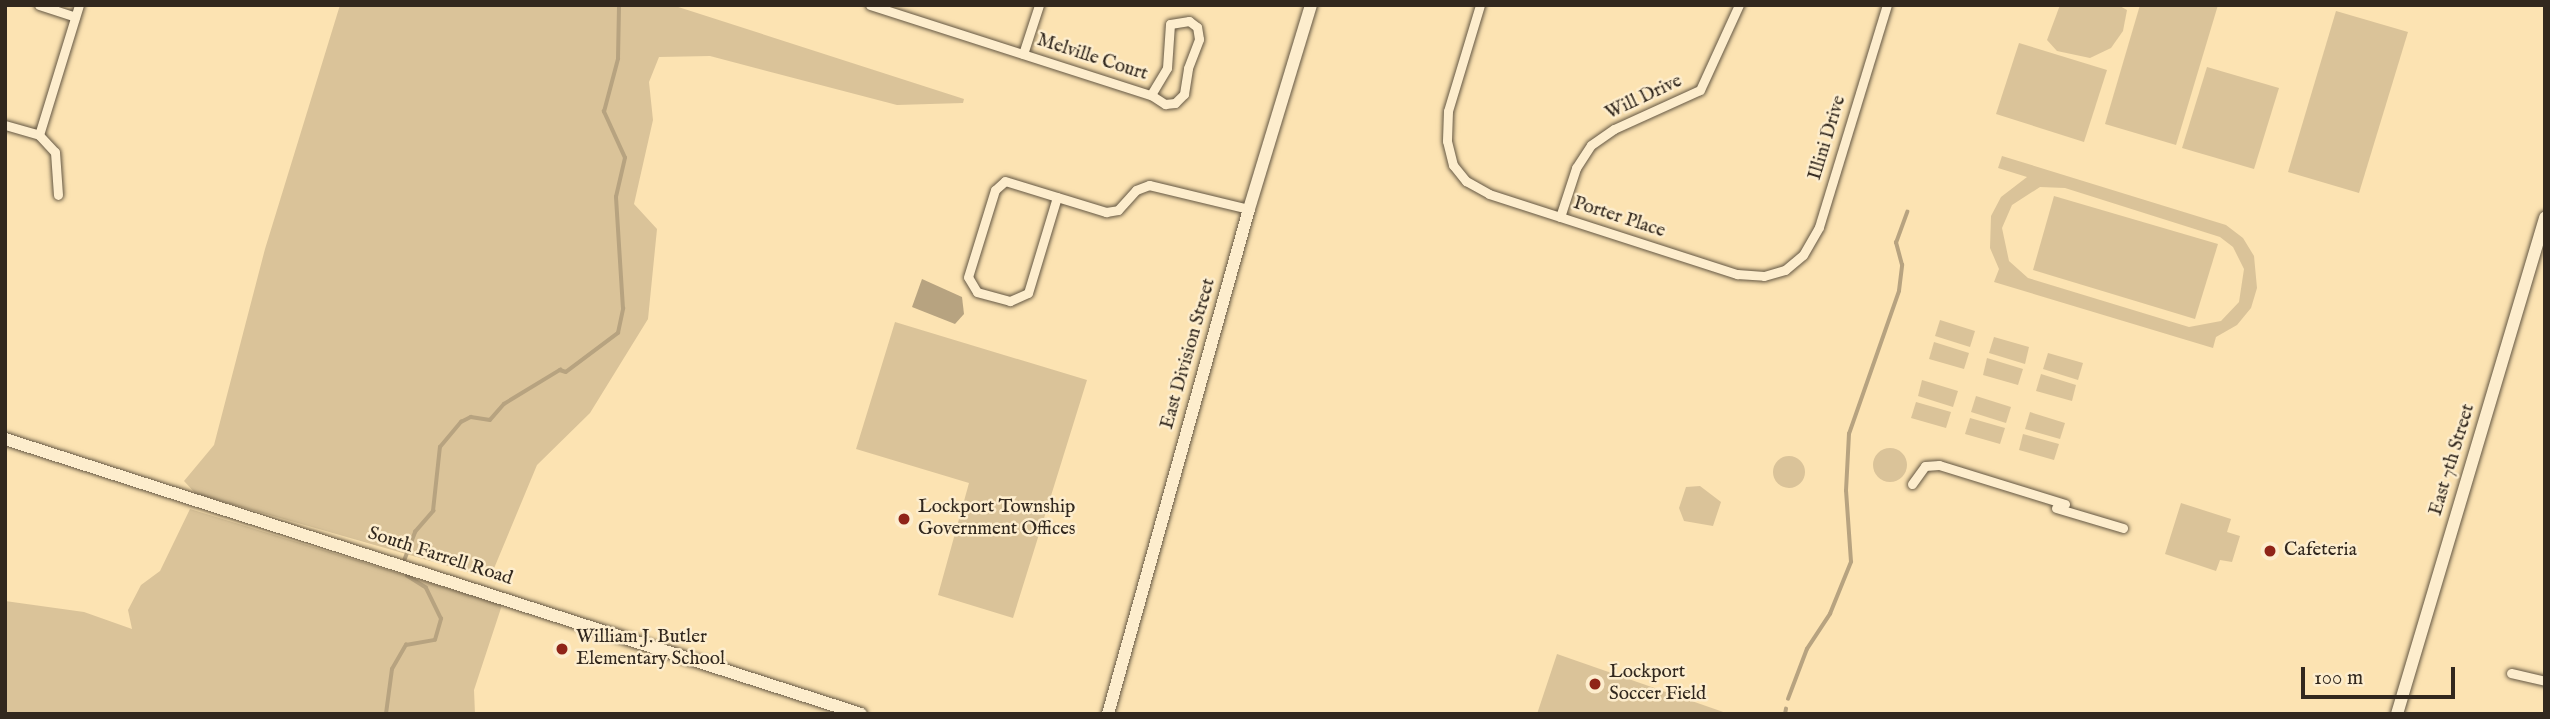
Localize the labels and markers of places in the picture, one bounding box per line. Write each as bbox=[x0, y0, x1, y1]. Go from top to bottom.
place label: Lockport Township Government Offices bbox=[918, 497, 1076, 541]
marker: Lockport Township Government Offices bbox=[896, 511, 912, 527]
place label: Cafeteria bbox=[2284, 540, 2357, 562]
marker: Cafeteria bbox=[2262, 543, 2278, 559]
place label: William J. Butler Elementary School bbox=[576, 627, 725, 671]
marker: William J. Butler Elementary School bbox=[554, 641, 570, 657]
place label: Lockport Soccer Field bbox=[1609, 662, 1706, 706]
marker: Lockport Soccer Field bbox=[1587, 676, 1603, 692]

